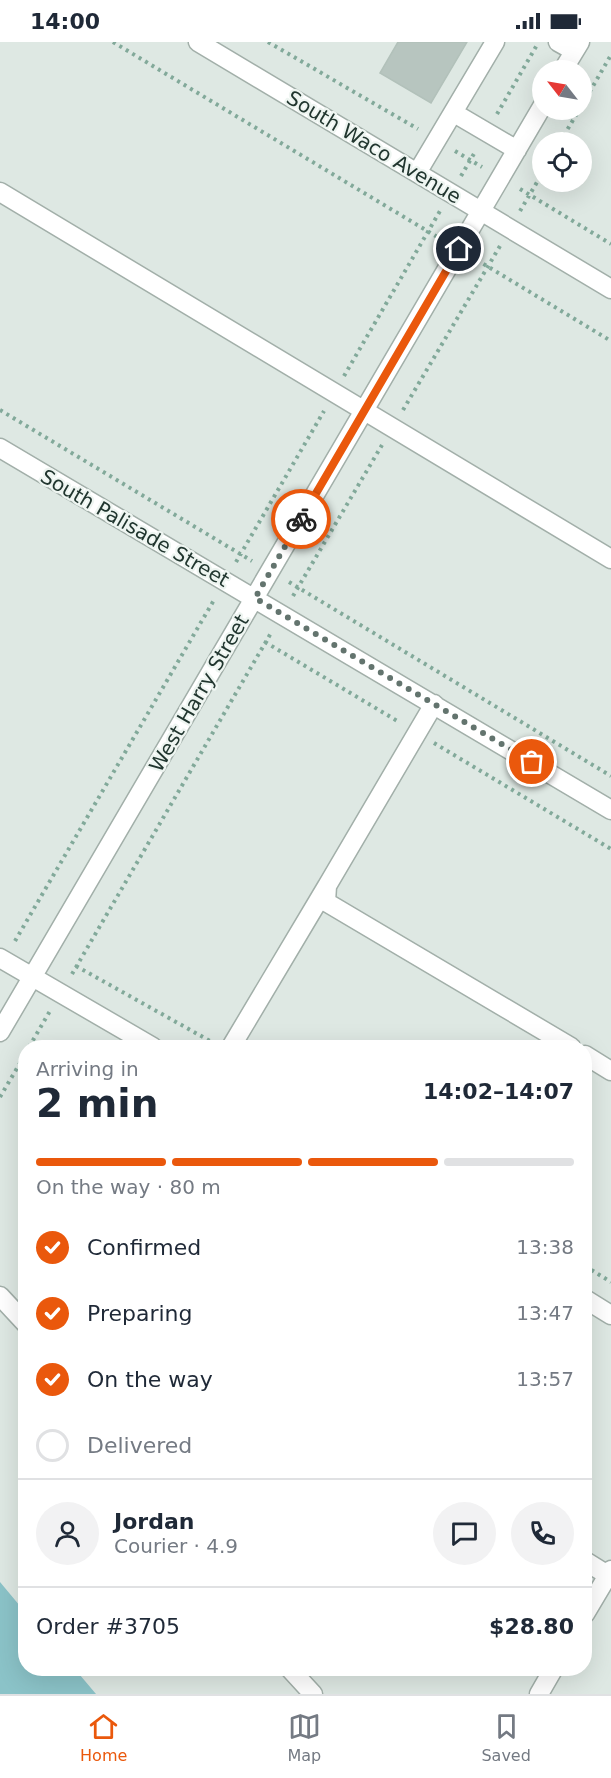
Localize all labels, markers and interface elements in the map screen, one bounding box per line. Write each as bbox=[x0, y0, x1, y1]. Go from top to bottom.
text: 14:00 bbox=[30, 9, 100, 34]
north arrow bbox=[532, 60, 592, 120]
map controls bbox=[532, 60, 592, 192]
street label: South Waco Avenue bbox=[282, 85, 466, 209]
button: locate bbox=[532, 132, 592, 192]
pin bbox=[433, 223, 484, 274]
icon: home bbox=[442, 232, 475, 265]
street label: South Palisade Street bbox=[36, 464, 234, 592]
courier bbox=[271, 489, 331, 549]
icon: bike bbox=[285, 503, 318, 536]
street label: West Harry Street bbox=[144, 610, 254, 776]
pin bbox=[506, 736, 557, 787]
icon: bag bbox=[515, 745, 548, 778]
text: Arriving in bbox=[36, 1057, 139, 1081]
text: 14:02–14:07 bbox=[423, 1079, 574, 1104]
text: 2 min bbox=[36, 1081, 158, 1126]
text: On the way · 80 m bbox=[36, 1175, 221, 1199]
icon: check bbox=[36, 1231, 69, 1264]
text: Confirmed bbox=[87, 1235, 201, 1260]
text: 13:38 bbox=[516, 1235, 574, 1259]
icon: check bbox=[36, 1297, 69, 1330]
text: Preparing bbox=[87, 1301, 193, 1326]
text: 13:47 bbox=[516, 1301, 574, 1325]
icon: check bbox=[36, 1363, 69, 1396]
text: On the way bbox=[87, 1367, 213, 1392]
text: 13:57 bbox=[516, 1367, 574, 1391]
text: Delivered bbox=[87, 1433, 192, 1458]
button: person bbox=[36, 1502, 99, 1565]
button: chat bbox=[433, 1502, 496, 1565]
button: phone bbox=[511, 1502, 574, 1565]
text: Jordan bbox=[114, 1509, 194, 1534]
text: Courier · 4.9 bbox=[114, 1534, 238, 1558]
text: Order #3705 bbox=[36, 1614, 180, 1639]
text: $28.80 bbox=[489, 1614, 574, 1639]
tab: Home bbox=[80, 1710, 127, 1765]
tab: Map bbox=[288, 1710, 321, 1765]
tab: Saved bbox=[481, 1710, 531, 1765]

